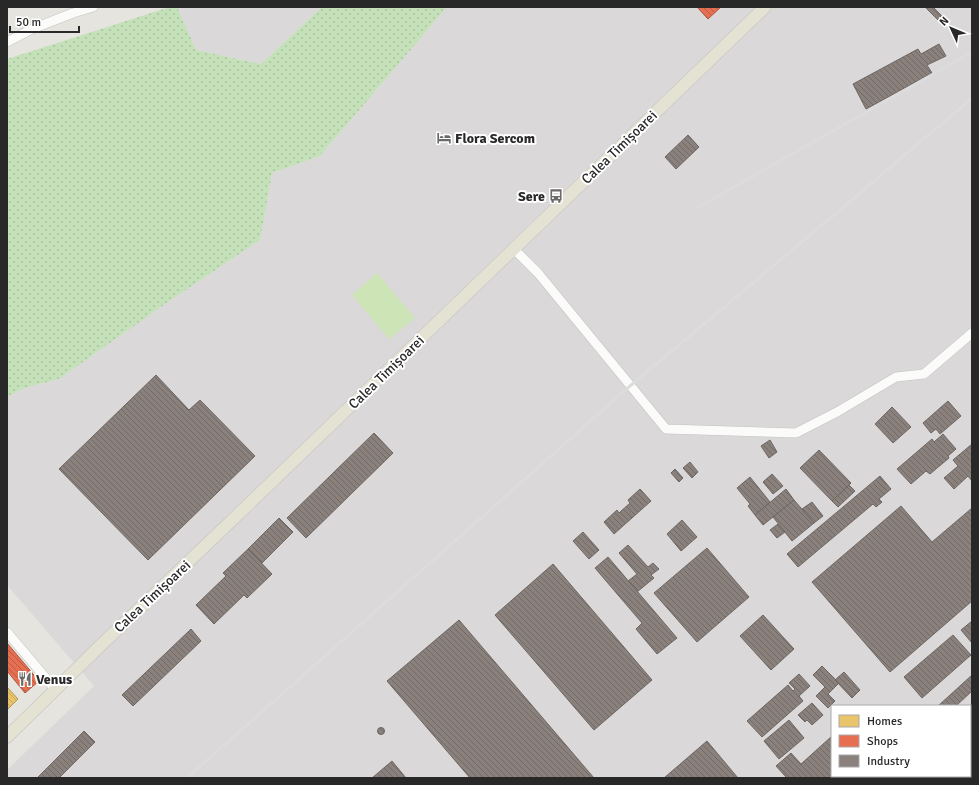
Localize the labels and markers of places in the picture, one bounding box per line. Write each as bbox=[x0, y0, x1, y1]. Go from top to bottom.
hotel icon: Flora Sercom bbox=[436, 130, 452, 146]
place label: Flora Sercom bbox=[455, 130, 535, 147]
place label: Sere bbox=[518, 188, 545, 205]
bus stop icon: Sere bbox=[548, 188, 564, 204]
restaurant icon: Venus bbox=[17, 671, 33, 687]
place label: Venus bbox=[36, 671, 72, 688]

